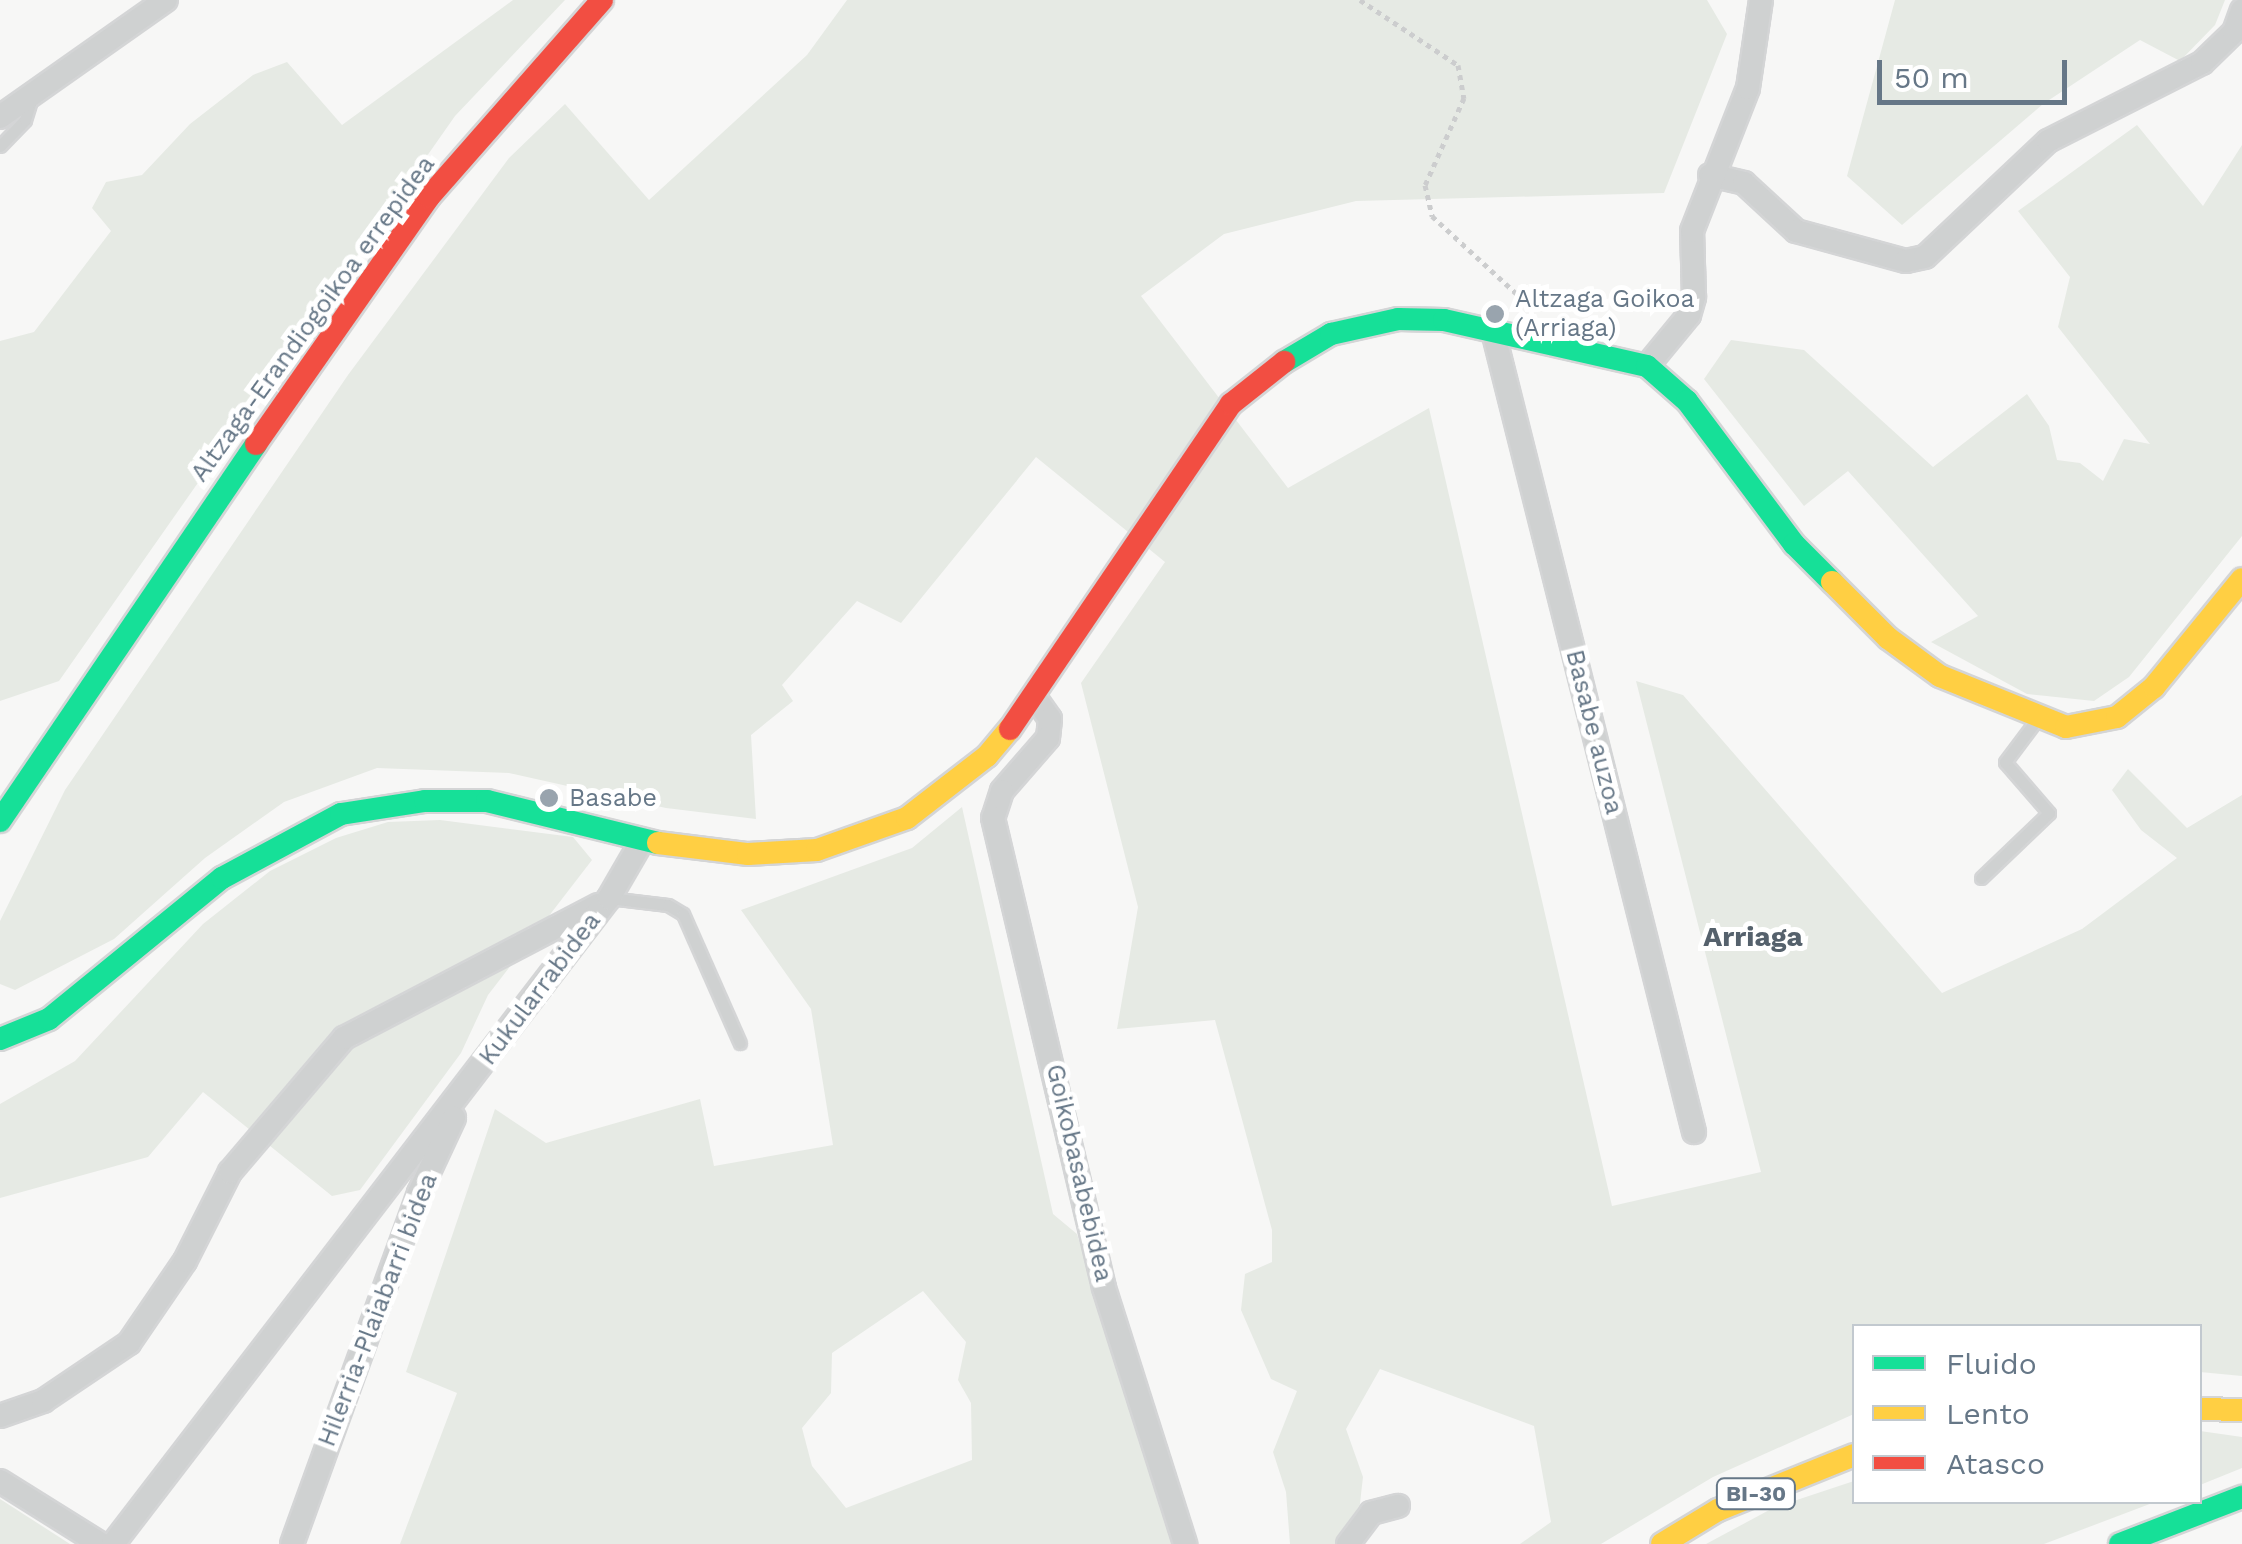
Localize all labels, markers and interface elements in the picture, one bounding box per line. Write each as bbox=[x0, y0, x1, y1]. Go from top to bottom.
scale bar bbox=[1882, 40, 2072, 102]
text: 50 m bbox=[1894, 60, 1969, 95]
street label: Altzaga-Erandiogoikoa errepidea bbox=[185, 150, 441, 488]
place label: Altzaga Goikoa (Arriaga) bbox=[1515, 285, 1695, 344]
marker: Altzaga Goikoa (Arriaga) bbox=[1484, 303, 1506, 325]
street label: Basabe auzoa bbox=[1559, 647, 1629, 817]
place label: Basabe bbox=[569, 783, 657, 813]
marker: Basabe bbox=[538, 787, 560, 809]
street label: Kukularrabidea bbox=[473, 907, 607, 1071]
district label: Arriaga bbox=[1703, 920, 1803, 954]
street label: Goikobasabebidea bbox=[1039, 1061, 1119, 1285]
street label: Hilerria-Plaiabarri bidea bbox=[312, 1169, 444, 1451]
legend bbox=[1852, 1324, 2202, 1504]
text: Fluido bbox=[1946, 1346, 2037, 1381]
text: Lento bbox=[1946, 1396, 2030, 1431]
text: Atasco bbox=[1946, 1446, 2045, 1481]
road number: BI-30 bbox=[1714, 1477, 1798, 1511]

